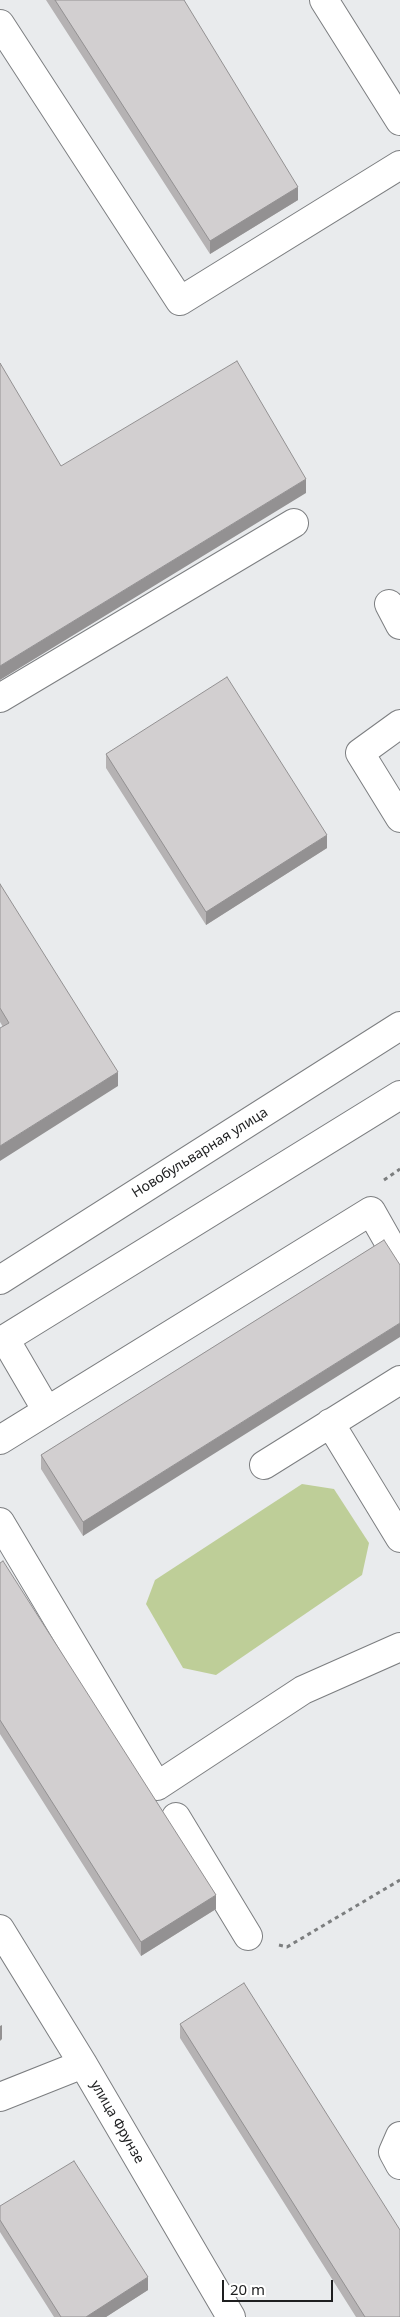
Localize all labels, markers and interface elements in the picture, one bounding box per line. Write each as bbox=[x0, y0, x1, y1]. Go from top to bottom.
street label: Новобульварная улица bbox=[129, 1104, 271, 1202]
street label: улица Фрунзе bbox=[86, 2077, 148, 2167]
scale bar bbox=[225, 2270, 336, 2302]
text: 20 m bbox=[230, 2279, 265, 2299]

